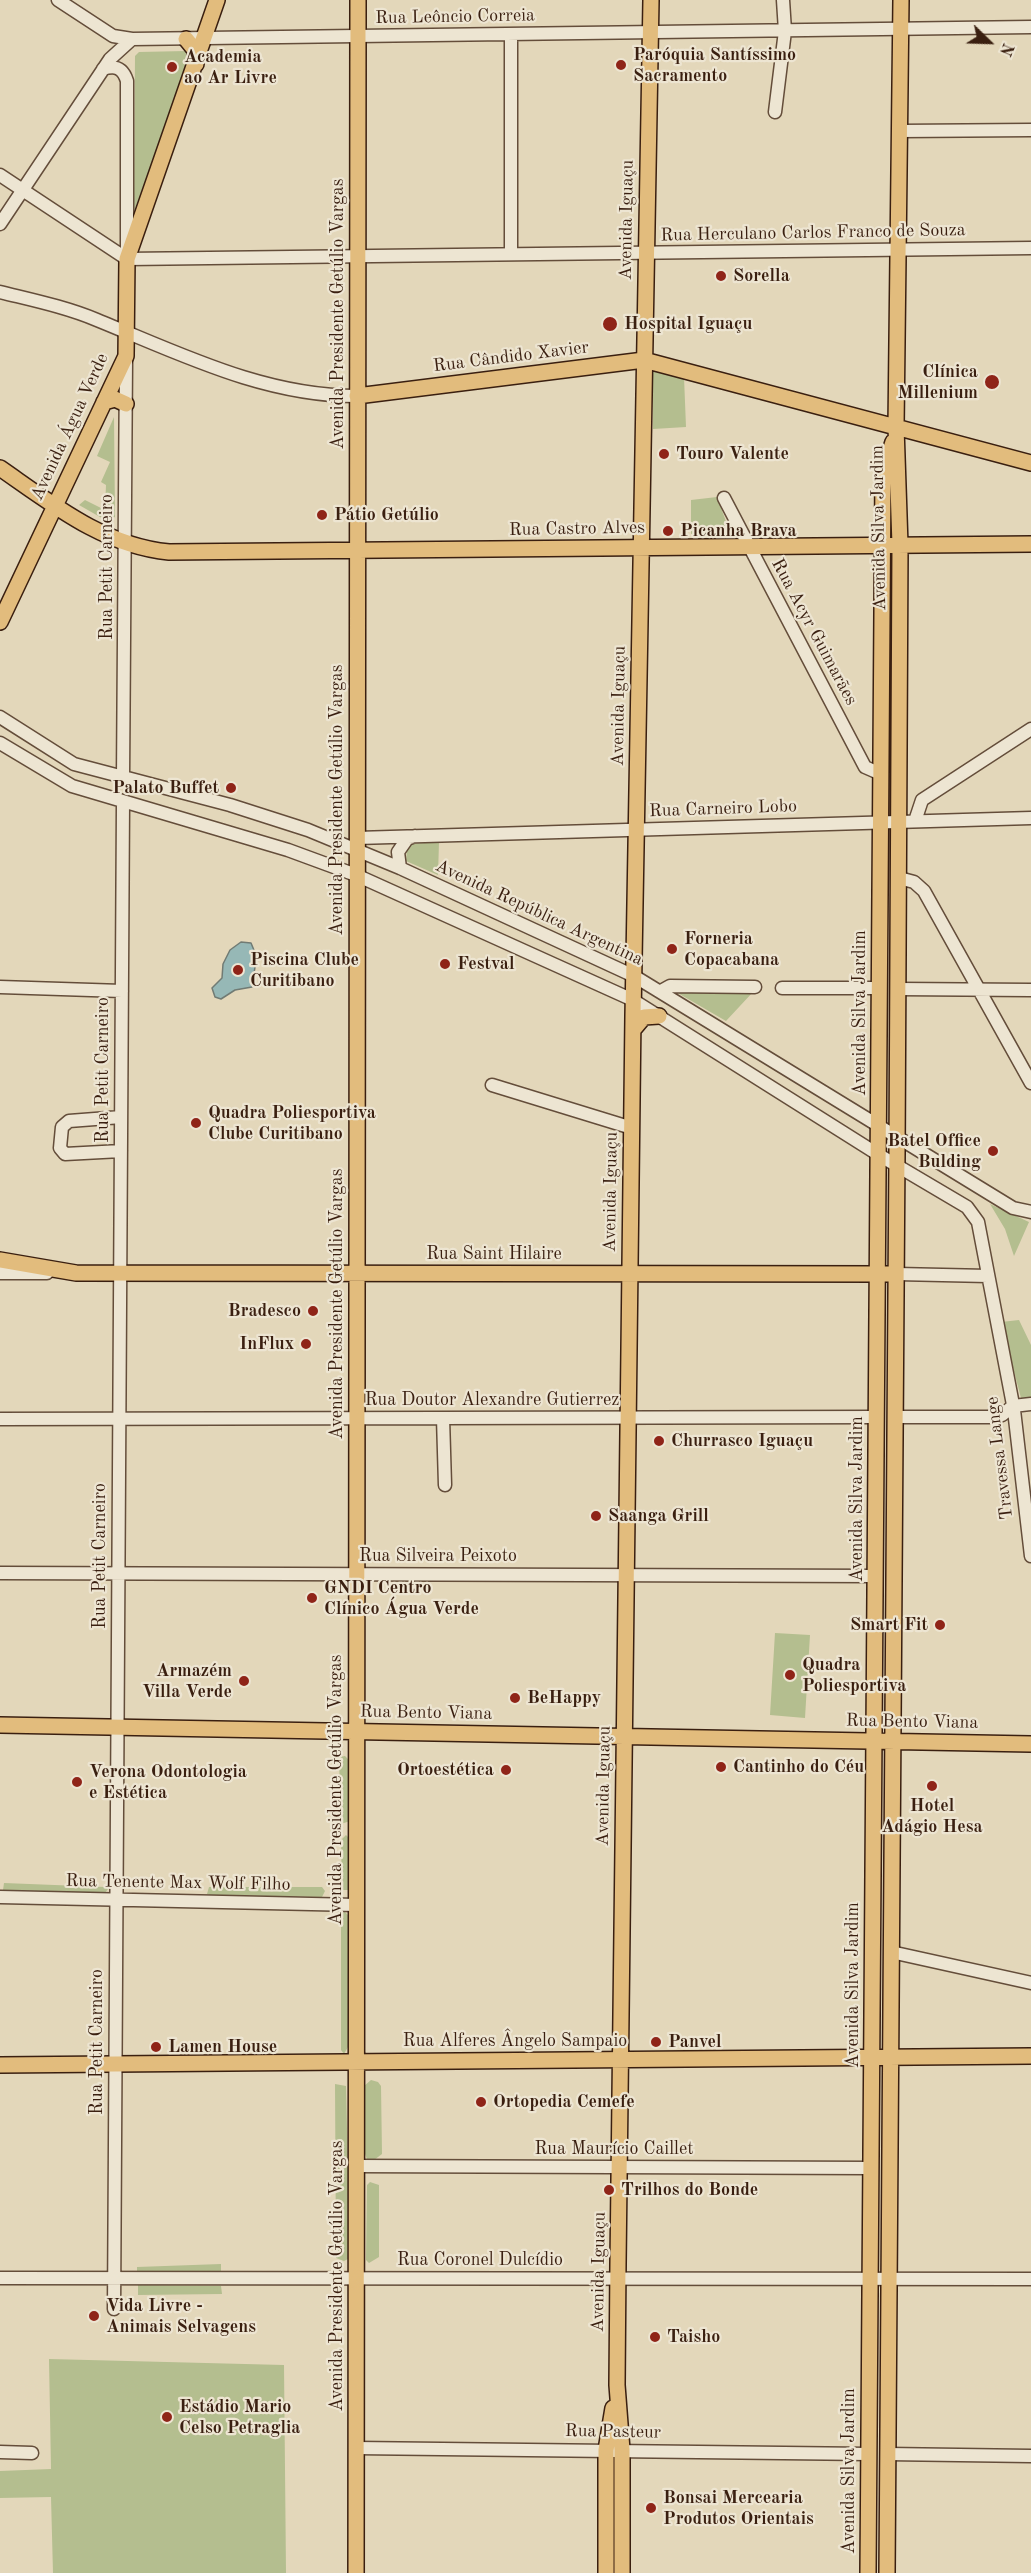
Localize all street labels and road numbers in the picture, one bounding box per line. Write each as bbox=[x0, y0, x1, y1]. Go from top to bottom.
street label: Rua Leôncio Correia bbox=[375, 5, 535, 29]
street label: Avenida Iguaçu bbox=[615, 160, 639, 280]
street label: Avenida Presidente Getúlio Vargas bbox=[327, 178, 349, 450]
street label: Rua Herculano Carlos Franco de Souza bbox=[660, 220, 966, 246]
street label: Rua Cândido Xavier bbox=[432, 337, 590, 377]
street label: Avenida Água Verde bbox=[26, 350, 114, 504]
street label: Avenida Silva Jardim bbox=[867, 445, 891, 611]
street label: Rua Petit Carneiro bbox=[96, 494, 118, 640]
street label: Rua Castro Alves bbox=[509, 517, 645, 541]
street label: Rua Acyr Guimarães bbox=[766, 555, 862, 709]
street label: Avenida Iguaçu bbox=[607, 646, 631, 766]
street label: Avenida Presidente Getúlio Vargas bbox=[326, 664, 348, 936]
street label: Rua Carneiro Lobo bbox=[649, 796, 797, 822]
street label: Avenida República Argentina bbox=[432, 855, 646, 971]
street label: Avenida Silva Jardim bbox=[849, 930, 871, 1096]
street label: Rua Petit Carneiro bbox=[92, 997, 114, 1143]
street label: Avenida Iguaçu bbox=[599, 1132, 623, 1252]
street label: Avenida Presidente Getúlio Vargas bbox=[326, 1168, 348, 1440]
street label: Rua Saint Hilaire bbox=[426, 1243, 562, 1265]
street label: Rua Doutor Alexandre Gutierrez bbox=[365, 1389, 619, 1411]
street label: Travessa Lange bbox=[982, 1395, 1018, 1521]
street label: Avenida Silva Jardim bbox=[846, 1416, 868, 1582]
street label: Rua Petit Carneiro bbox=[89, 1483, 111, 1629]
street label: Rua Silveira Peixoto bbox=[359, 1545, 517, 1567]
street label: Avenida Presidente Getúlio Vargas bbox=[325, 1654, 347, 1926]
street label: Rua Bento Viana bbox=[360, 1701, 492, 1725]
street label: Rua Bento Viana bbox=[846, 1710, 978, 1734]
street label: Avenida Iguaçu bbox=[592, 1726, 616, 1846]
street label: Rua Tenente Max Wolf Filho bbox=[65, 1870, 291, 1896]
street label: Avenida Silva Jardim bbox=[842, 1902, 864, 2068]
street label: Rua Petit Carneiro bbox=[86, 1969, 108, 2115]
street label: Rua Alferes Ângelo Sampaio bbox=[403, 2030, 627, 2052]
street label: Rua Maurício Caillet bbox=[534, 2138, 694, 2160]
street label: Avenida Presidente Getúlio Vargas bbox=[326, 2140, 348, 2412]
street label: Avenida Iguaçu bbox=[587, 2212, 611, 2332]
street label: Rua Coronel Dulcídio bbox=[397, 2249, 563, 2271]
street label: Avenida Silva Jardim bbox=[838, 2388, 860, 2554]
street label: Rua Pasteur bbox=[565, 2420, 661, 2444]

